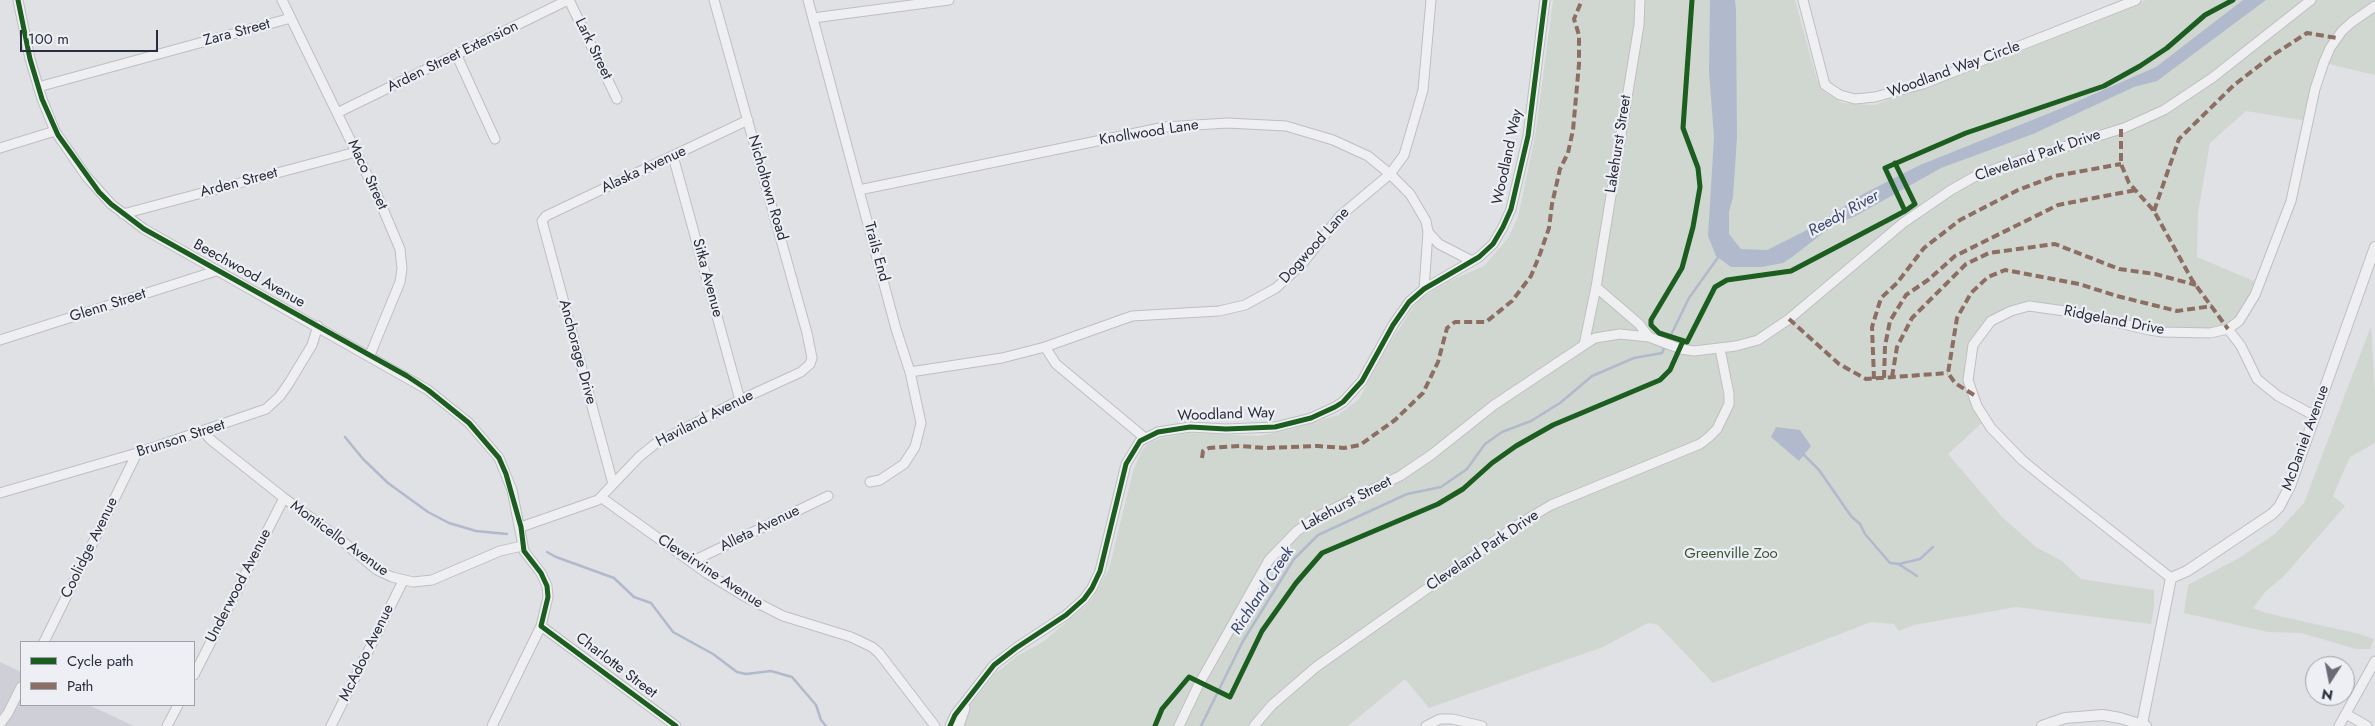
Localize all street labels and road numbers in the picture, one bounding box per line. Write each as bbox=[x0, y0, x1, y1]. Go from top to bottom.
street label: Lark Street bbox=[570, 15, 616, 83]
street label: Zara Street bbox=[202, 16, 272, 50]
street label: Arden Street Extension bbox=[384, 17, 522, 97]
street label: Woodland Way Circle bbox=[1886, 38, 2022, 102]
street label: Lakehurst Street bbox=[1602, 94, 1636, 194]
street label: Woodland Way bbox=[1489, 108, 1527, 206]
street label: Knollwood Lane bbox=[1098, 116, 1200, 150]
street label: Cleveland Park Drive bbox=[1973, 126, 2103, 186]
street label: Nicholtown Road bbox=[743, 133, 791, 243]
street label: Maco Street bbox=[343, 137, 391, 213]
street label: Alaska Avenue bbox=[599, 142, 689, 198]
street label: Arden Street bbox=[198, 164, 280, 202]
street label: Dogwood Lane bbox=[1276, 204, 1354, 288]
street label: Trails End bbox=[859, 220, 893, 284]
street label: Beechwood Avenue bbox=[190, 236, 308, 312]
street label: Sitka Avenue bbox=[688, 237, 726, 319]
street label: Glenn Street bbox=[68, 285, 148, 327]
street label: Anchorage Drive bbox=[554, 298, 600, 406]
street label: Ridgeland Drive bbox=[2062, 302, 2166, 340]
street label: McDaniel Avenue bbox=[2279, 383, 2333, 493]
street label: Haviland Avenue bbox=[653, 387, 757, 451]
street label: Woodland Way bbox=[1177, 404, 1275, 426]
street label: Brunson Street bbox=[135, 416, 227, 462]
street label: Lakehurst Street bbox=[1299, 473, 1395, 535]
street label: Coolidge Avenue bbox=[58, 495, 122, 601]
street label: Monticello Avenue bbox=[286, 497, 392, 581]
street label: Alleta Avenue bbox=[717, 502, 803, 556]
street label: Cleveland Park Drive bbox=[1423, 507, 1543, 595]
street label: Underwood Avenue bbox=[203, 526, 275, 646]
street label: Cleveirvine Avenue bbox=[654, 531, 766, 613]
street label: McAdoo Avenue bbox=[336, 602, 398, 704]
street label: Charlotte Street bbox=[572, 630, 660, 702]

